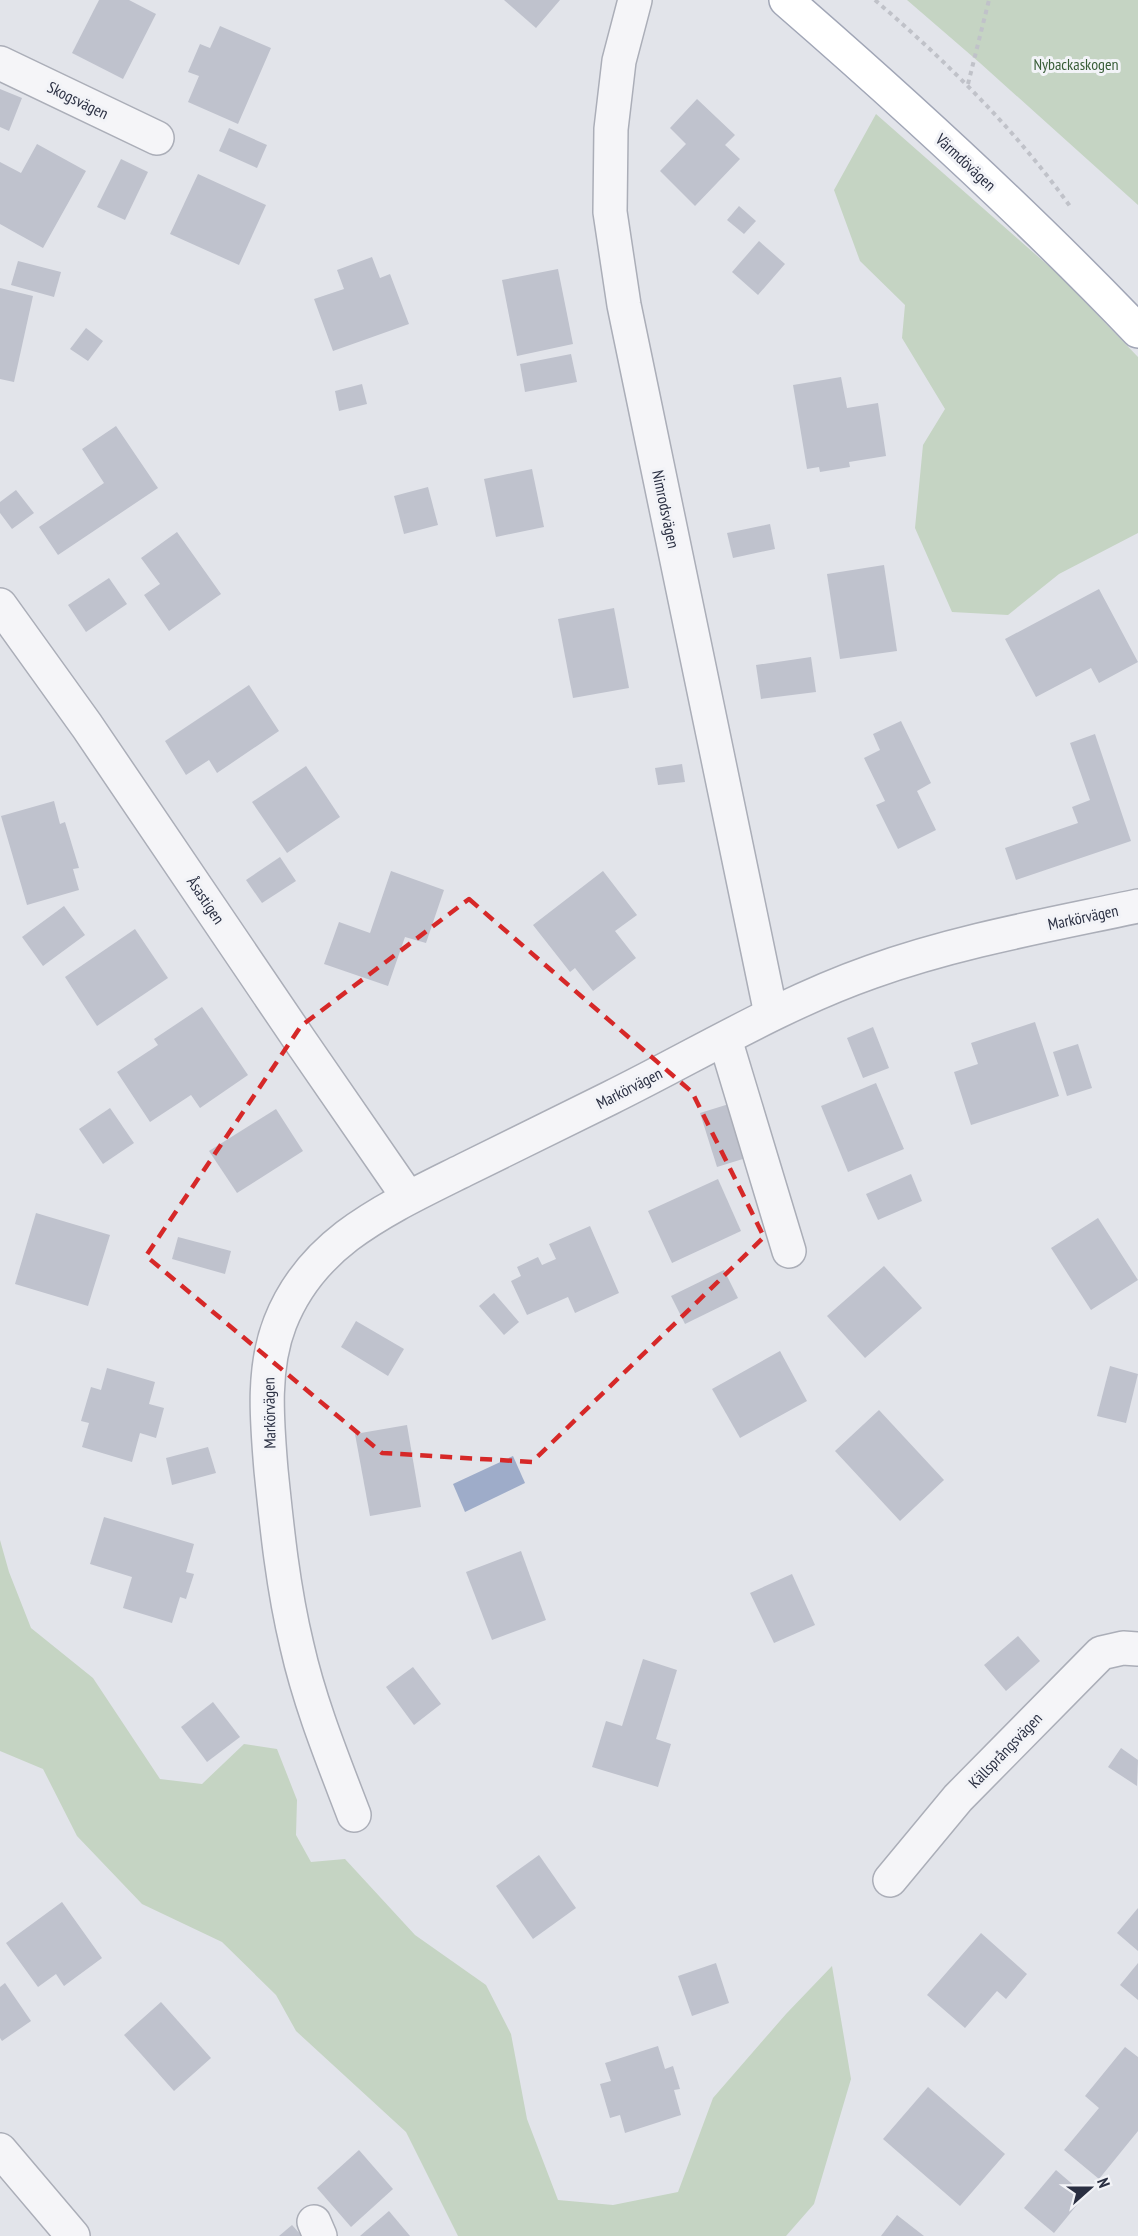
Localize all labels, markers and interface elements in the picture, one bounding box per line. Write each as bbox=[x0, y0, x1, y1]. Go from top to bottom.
park label: Nybackaskogen bbox=[1033, 54, 1119, 74]
street label: Skogsvägen bbox=[44, 77, 112, 123]
street label: Värmdövägen bbox=[931, 128, 1000, 195]
street label: Nimrodsvägen bbox=[648, 468, 684, 550]
street label: Åsastigen bbox=[183, 872, 229, 928]
street label: Markörvägen bbox=[1046, 900, 1120, 934]
street label: Markörvägen bbox=[593, 1063, 665, 1113]
street label: Markörvägen bbox=[258, 1377, 280, 1449]
street label: Källsprångsvägen bbox=[964, 1708, 1046, 1792]
north arrow bbox=[1060, 2158, 1120, 2218]
text: N bbox=[1093, 2175, 1115, 2190]

